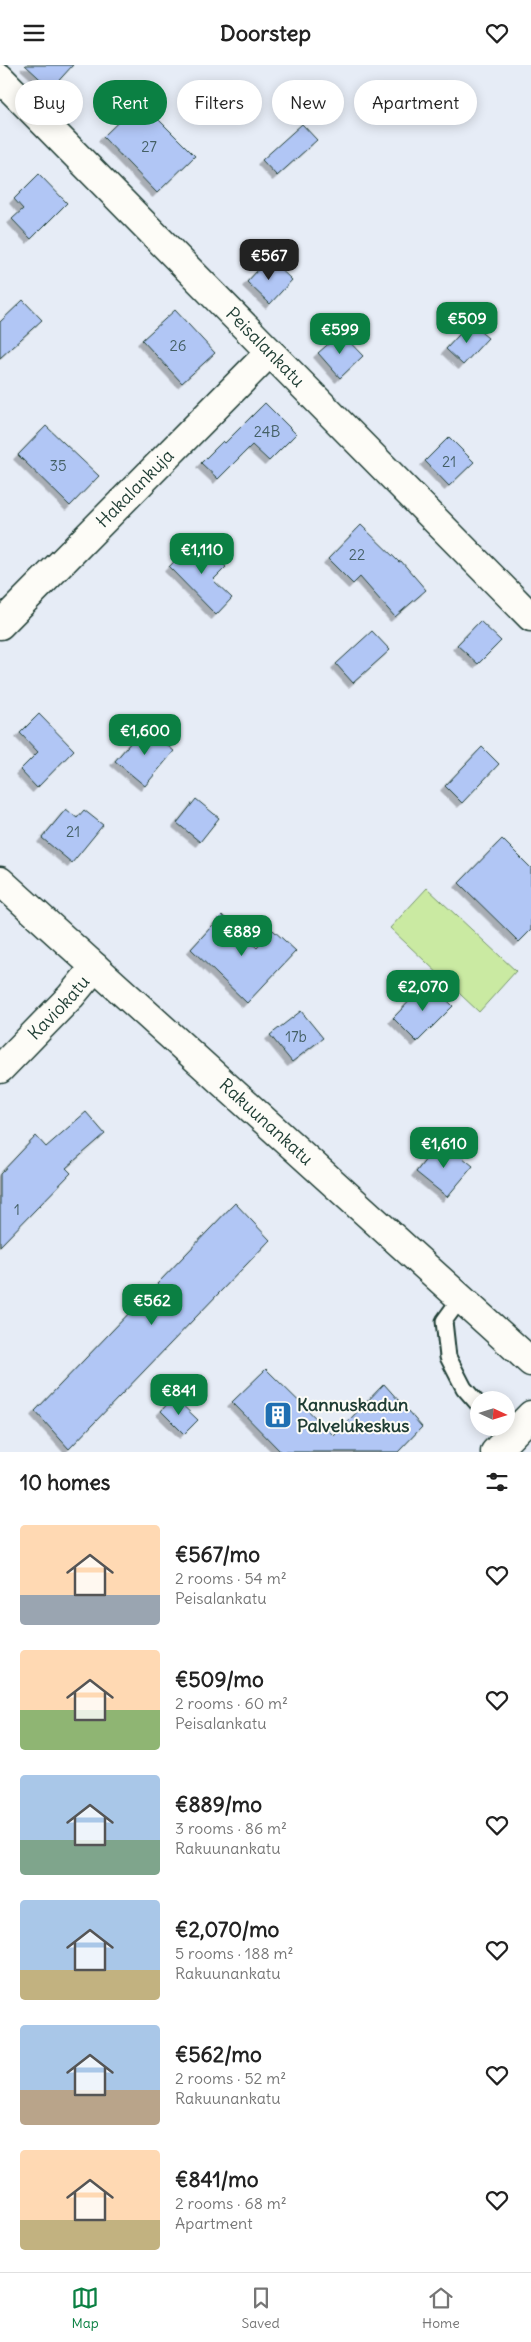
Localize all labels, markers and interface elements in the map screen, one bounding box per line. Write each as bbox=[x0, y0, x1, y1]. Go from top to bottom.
icon: menu bbox=[20, 19, 48, 47]
text: Doorstep bbox=[220, 19, 311, 47]
icon: heart bbox=[483, 19, 511, 47]
chip: Buy bbox=[15, 80, 83, 125]
chip: Rent bbox=[93, 80, 167, 125]
chip: Filters bbox=[177, 80, 262, 125]
chip: New bbox=[272, 80, 344, 125]
chip: Apartment bbox=[354, 80, 477, 125]
house number: 27 bbox=[141, 137, 157, 156]
pin: €567 bbox=[239, 239, 299, 281]
text: €567 bbox=[251, 245, 287, 265]
pin: €509 bbox=[437, 301, 497, 344]
street label: Peisalankatu bbox=[221, 302, 310, 392]
text: €509 bbox=[447, 308, 487, 328]
pin: €599 bbox=[310, 313, 370, 355]
text: €599 bbox=[321, 319, 359, 339]
house number: 26 bbox=[170, 336, 186, 355]
house number: 24B bbox=[254, 422, 280, 441]
street label: Hakalankuja bbox=[91, 444, 178, 532]
house number: 21 bbox=[442, 452, 456, 471]
house number: 35 bbox=[49, 456, 67, 475]
pin: €1,110 bbox=[161, 533, 243, 575]
text: €1,110 bbox=[181, 539, 223, 559]
house number: 22 bbox=[349, 545, 365, 564]
pin: €1,600 bbox=[104, 713, 186, 756]
text: €1,600 bbox=[120, 720, 170, 740]
house number: 21 bbox=[66, 822, 80, 841]
pin: €889 bbox=[212, 915, 272, 957]
text: €889 bbox=[223, 921, 261, 941]
pin: €2,070 bbox=[382, 969, 464, 1012]
street label: Kaviokatu bbox=[23, 970, 94, 1044]
text: €2,070 bbox=[397, 976, 449, 996]
house number: 17b bbox=[285, 1027, 307, 1046]
street label: Rakuunankatu bbox=[215, 1073, 318, 1170]
pin: €1,610 bbox=[403, 1127, 485, 1169]
text: €1,610 bbox=[421, 1133, 467, 1153]
house number: 1 bbox=[14, 1200, 20, 1219]
pin: €562 bbox=[122, 1283, 182, 1326]
text: €562 bbox=[133, 1290, 171, 1310]
pin: €841 bbox=[149, 1373, 209, 1416]
text: €841 bbox=[162, 1380, 196, 1400]
north arrow bbox=[470, 1391, 515, 1436]
map controls bbox=[470, 1391, 515, 1436]
place label: Kannuskadun Palvelukeskus bbox=[297, 1393, 409, 1437]
building icon: Kannuskadun Palvelukeskus bbox=[263, 1400, 293, 1430]
icon: filters bbox=[483, 1468, 511, 1496]
text: 10 homes bbox=[20, 1469, 110, 1496]
text: €567/mo bbox=[175, 1541, 260, 1568]
icon: home bbox=[60, 1545, 120, 1605]
icon: heart bbox=[483, 1561, 511, 1589]
text: 2 rooms · 54 m² bbox=[175, 1568, 287, 1588]
text: Peisalankatu bbox=[175, 1588, 267, 1608]
text: €509/mo bbox=[175, 1666, 264, 1693]
icon: home bbox=[60, 1670, 120, 1730]
icon: heart bbox=[483, 1686, 511, 1714]
text: 2 rooms · 60 m² bbox=[175, 1693, 288, 1713]
text: Peisalankatu bbox=[175, 1713, 267, 1733]
text: €889/mo bbox=[175, 1791, 262, 1818]
icon: home bbox=[60, 1795, 120, 1855]
icon: heart bbox=[483, 1811, 511, 1839]
text: 3 rooms · 86 m² bbox=[175, 1818, 287, 1838]
text: Rakuunankatu bbox=[175, 1838, 281, 1858]
text: €2,070/mo bbox=[175, 1916, 279, 1943]
icon: home bbox=[60, 1920, 120, 1980]
icon: heart bbox=[483, 1936, 511, 1964]
text: 5 rooms · 188 m² bbox=[175, 1943, 293, 1963]
text: Rakuunankatu bbox=[175, 1963, 281, 1983]
text: €562/mo bbox=[175, 2041, 262, 2068]
icon: home bbox=[60, 2045, 120, 2105]
icon: heart bbox=[483, 2061, 511, 2089]
text: 2 rooms · 52 m² bbox=[175, 2068, 286, 2088]
text: Rakuunankatu bbox=[175, 2088, 281, 2108]
text: €841/mo bbox=[175, 2166, 258, 2193]
icon: home bbox=[60, 2170, 120, 2230]
icon: heart bbox=[483, 2186, 511, 2214]
text: 2 rooms · 68 m² bbox=[175, 2193, 287, 2213]
text: Apartment bbox=[175, 2213, 253, 2233]
tab: Map bbox=[71, 2284, 99, 2332]
tab: Saved bbox=[241, 2284, 280, 2332]
tab: Home bbox=[422, 2284, 460, 2332]

